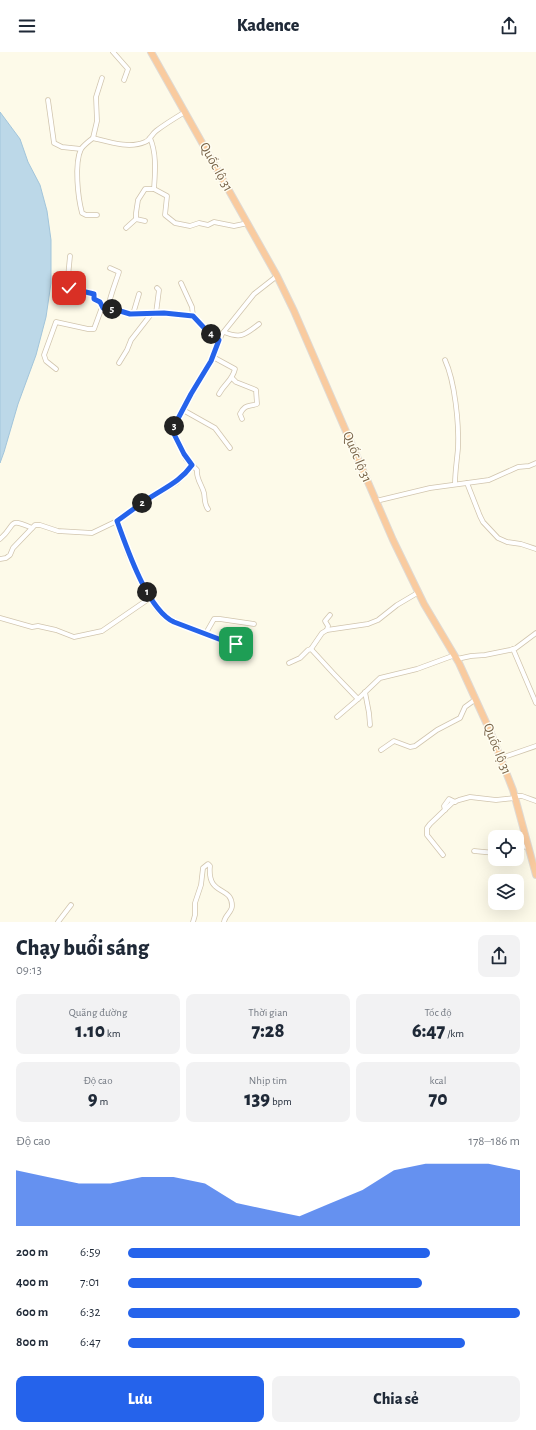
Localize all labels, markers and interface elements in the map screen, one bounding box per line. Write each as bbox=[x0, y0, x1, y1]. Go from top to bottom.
icon: menu bbox=[16, 15, 38, 37]
icon: share bbox=[498, 15, 520, 37]
text: Kadence bbox=[237, 17, 299, 35]
street label: Quốc lộ 31 bbox=[197, 140, 236, 194]
pin bbox=[52, 271, 86, 305]
icon: check bbox=[58, 277, 80, 299]
pin: 5 bbox=[102, 299, 122, 319]
text: 5 bbox=[110, 303, 114, 314]
pin: 4 bbox=[201, 324, 221, 344]
text: 4 bbox=[208, 328, 214, 339]
pin: 3 bbox=[164, 416, 184, 436]
text: 3 bbox=[172, 420, 176, 431]
street label: Quốc lộ 31 bbox=[340, 429, 375, 485]
pin: 2 bbox=[132, 493, 152, 513]
text: 2 bbox=[139, 497, 145, 508]
pin: 1 bbox=[137, 582, 157, 602]
text: 1 bbox=[145, 586, 149, 597]
pin bbox=[219, 627, 253, 661]
icon: arrive bbox=[225, 633, 247, 655]
street label: Quốc lộ 31 bbox=[480, 721, 515, 777]
map controls bbox=[488, 830, 524, 910]
button: locate bbox=[488, 830, 524, 866]
button: layers bbox=[488, 874, 524, 910]
button: share bbox=[478, 935, 520, 977]
text: Chạy buổi sáng bbox=[16, 937, 149, 959]
text: 09:13 bbox=[16, 964, 42, 977]
text: Quãng đường bbox=[69, 1007, 127, 1018]
text: Thời gian bbox=[248, 1007, 288, 1018]
text: Tốc độ bbox=[424, 1007, 452, 1018]
text: 1.10 bbox=[75, 1021, 105, 1041]
text: 7:28 bbox=[252, 1021, 284, 1041]
text: 6:47 bbox=[412, 1021, 445, 1041]
text: km bbox=[105, 1028, 121, 1039]
text: /km bbox=[445, 1028, 464, 1039]
text: Độ cao bbox=[83, 1075, 113, 1086]
text: Nhịp tim bbox=[249, 1075, 287, 1086]
text: kcal bbox=[430, 1075, 446, 1086]
text: 9 bbox=[88, 1089, 98, 1109]
text: 139 bbox=[244, 1089, 270, 1109]
text: 70 bbox=[428, 1089, 448, 1109]
text: m bbox=[98, 1096, 108, 1107]
text: bpm bbox=[270, 1096, 292, 1107]
text: Độ cao bbox=[16, 1135, 50, 1148]
text: 178–186 m bbox=[468, 1135, 520, 1148]
text: 200 m bbox=[16, 1246, 48, 1259]
text: 6:59 bbox=[80, 1246, 101, 1259]
text: 400 m bbox=[16, 1276, 49, 1289]
text: 7:01 bbox=[80, 1276, 100, 1289]
text: 600 m bbox=[16, 1306, 48, 1319]
text: 6:32 bbox=[80, 1306, 100, 1319]
text: 800 m bbox=[16, 1336, 48, 1349]
text: 6:47 bbox=[80, 1336, 101, 1349]
button: Lưu bbox=[16, 1376, 264, 1422]
button: Chia sẻ bbox=[272, 1376, 520, 1422]

